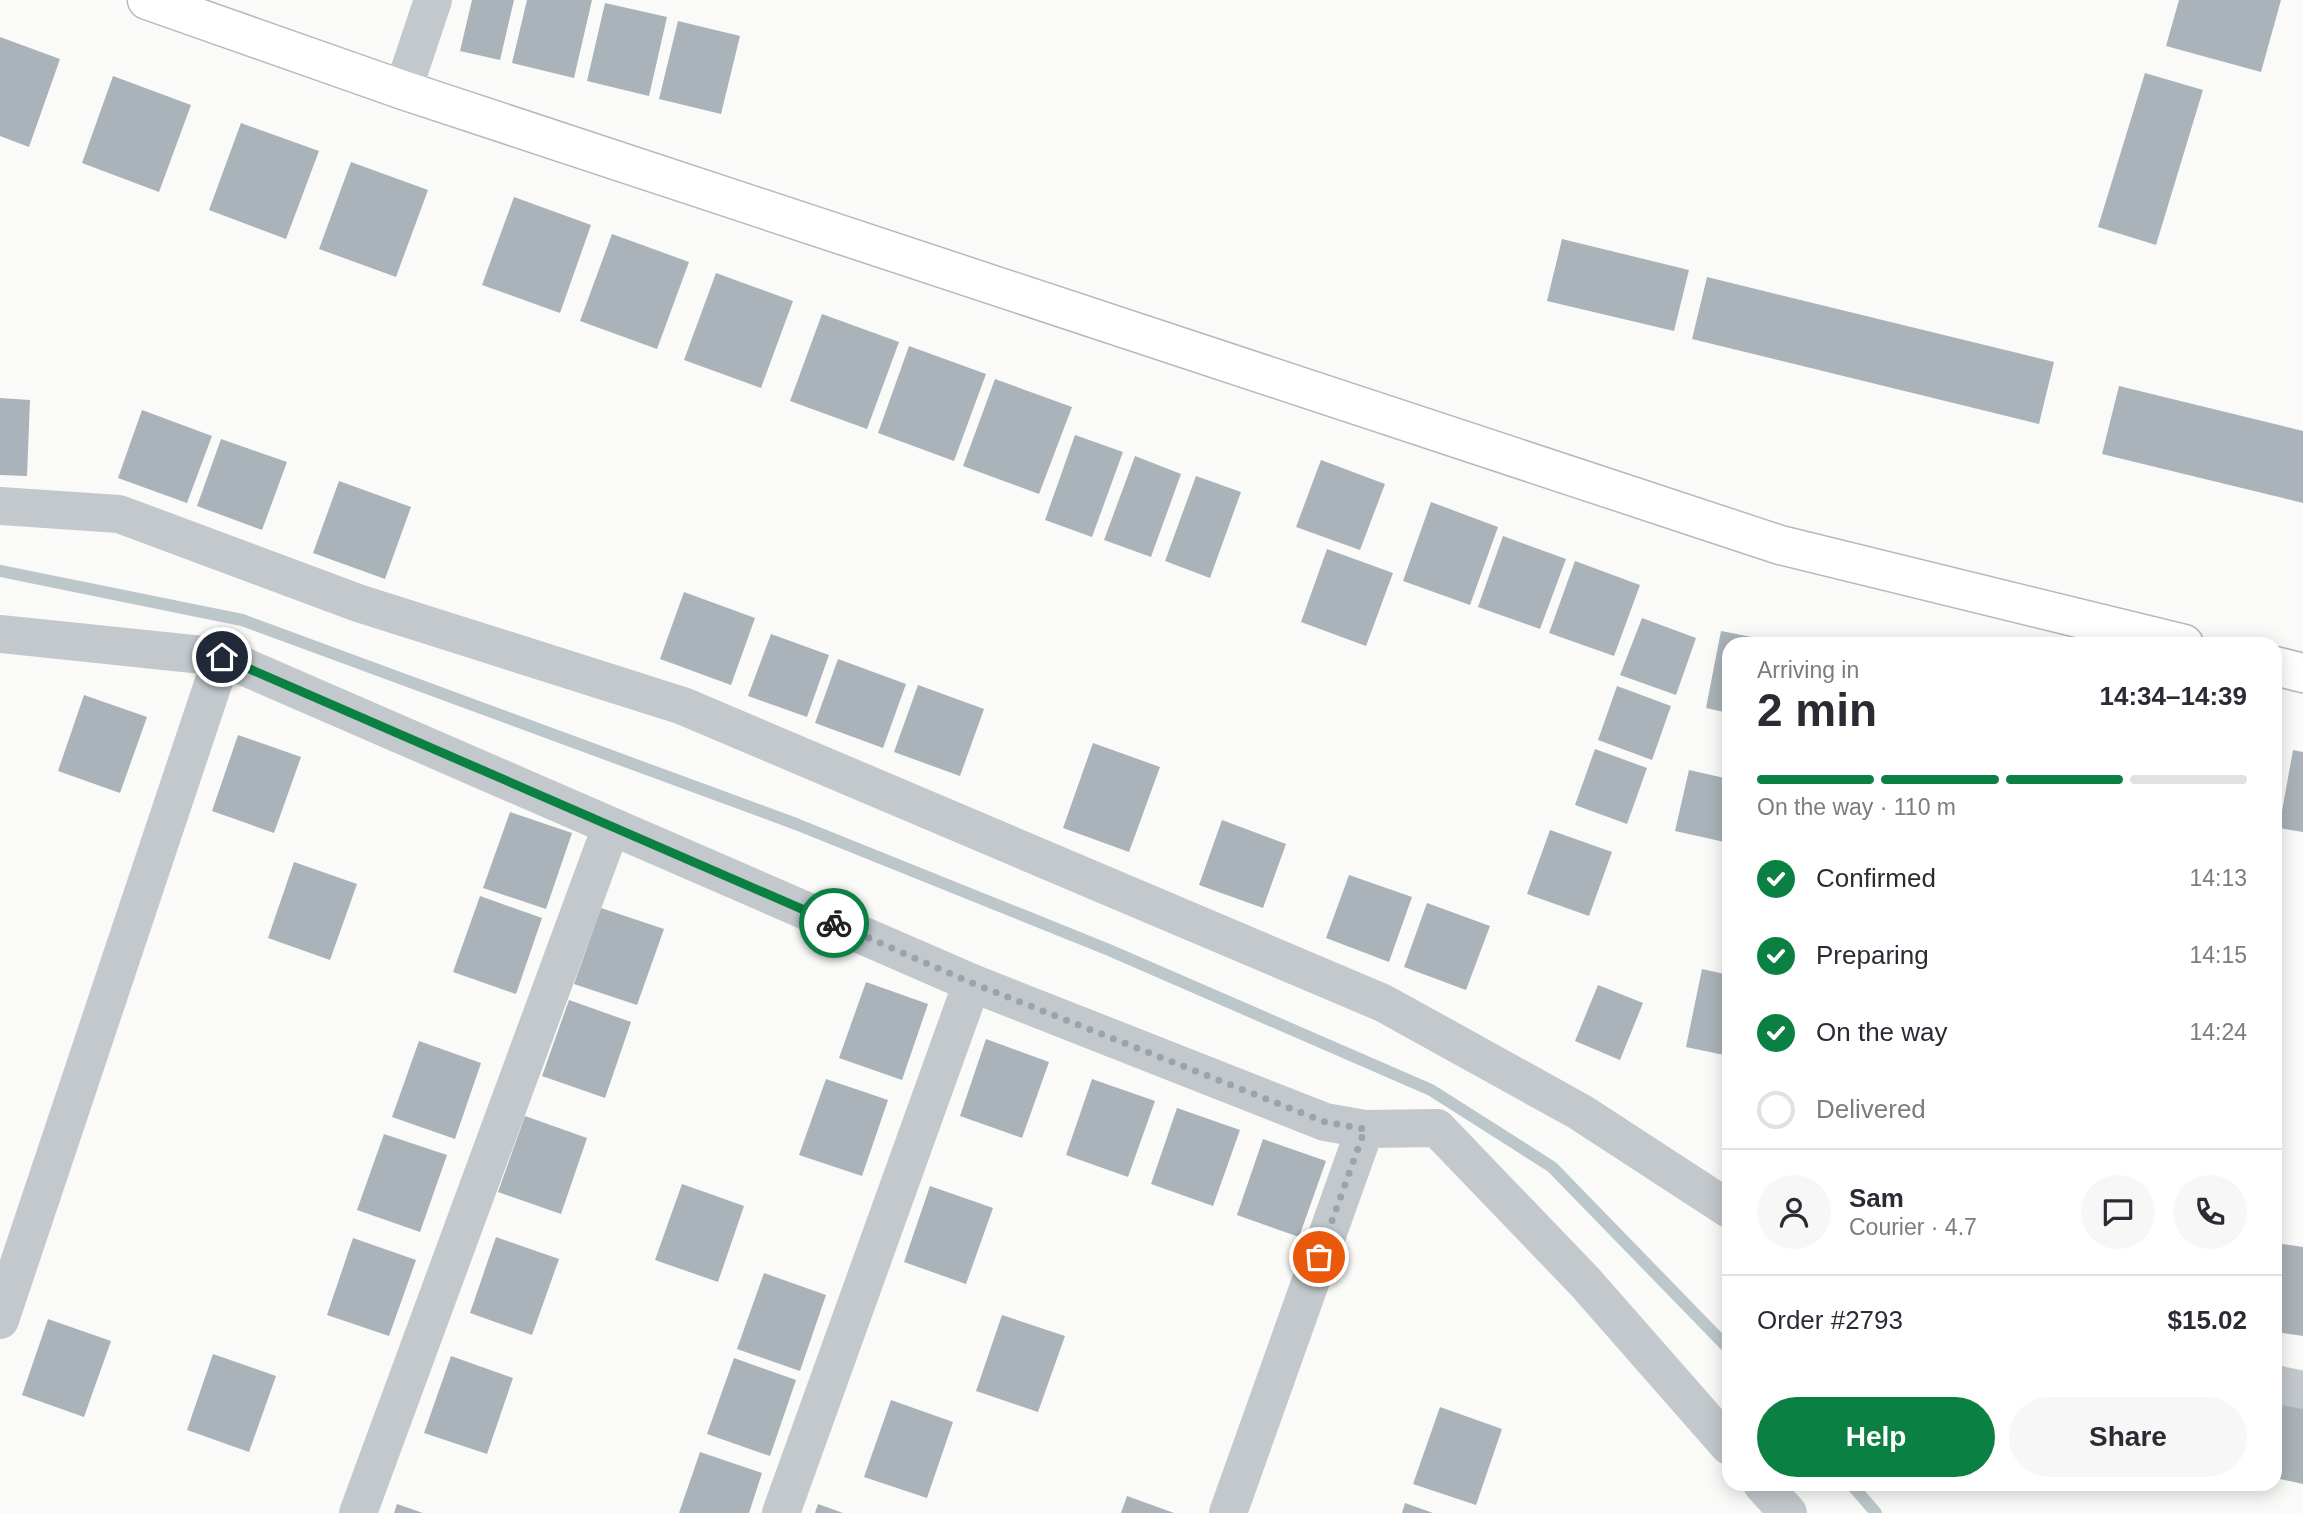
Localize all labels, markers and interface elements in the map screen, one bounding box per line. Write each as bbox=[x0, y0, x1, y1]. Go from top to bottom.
pin bbox=[192, 627, 252, 687]
icon: home bbox=[203, 638, 241, 676]
text: Arriving in bbox=[1757, 657, 1859, 683]
text: 14:34–14:39 bbox=[2100, 681, 2247, 711]
text: 2 min bbox=[1757, 684, 1877, 736]
text: On the way · 110 m bbox=[1757, 794, 1956, 820]
icon: check bbox=[1757, 860, 1795, 898]
text: Confirmed bbox=[1816, 863, 1936, 893]
text: 14:13 bbox=[2189, 865, 2247, 891]
courier bbox=[799, 888, 869, 958]
icon: bike bbox=[815, 904, 853, 942]
icon: check bbox=[1757, 937, 1795, 975]
text: Preparing bbox=[1816, 940, 1929, 970]
text: 14:15 bbox=[2189, 942, 2247, 968]
icon: check bbox=[1757, 1014, 1795, 1052]
text: On the way bbox=[1816, 1017, 1948, 1047]
text: 14:24 bbox=[2189, 1019, 2247, 1045]
text: Delivered bbox=[1816, 1094, 1926, 1124]
button: person bbox=[1757, 1175, 1831, 1249]
button: chat bbox=[2081, 1175, 2155, 1249]
button: phone bbox=[2173, 1175, 2247, 1249]
text: Sam bbox=[1849, 1183, 1904, 1213]
text: Courier · 4.7 bbox=[1849, 1214, 1977, 1240]
pin bbox=[1289, 1227, 1349, 1287]
icon: bag bbox=[1300, 1238, 1338, 1276]
text: Order #2793 bbox=[1757, 1305, 1903, 1335]
text: $15.02 bbox=[2167, 1305, 2247, 1335]
button: Help bbox=[1757, 1397, 1995, 1477]
button: Share bbox=[2009, 1397, 2247, 1477]

